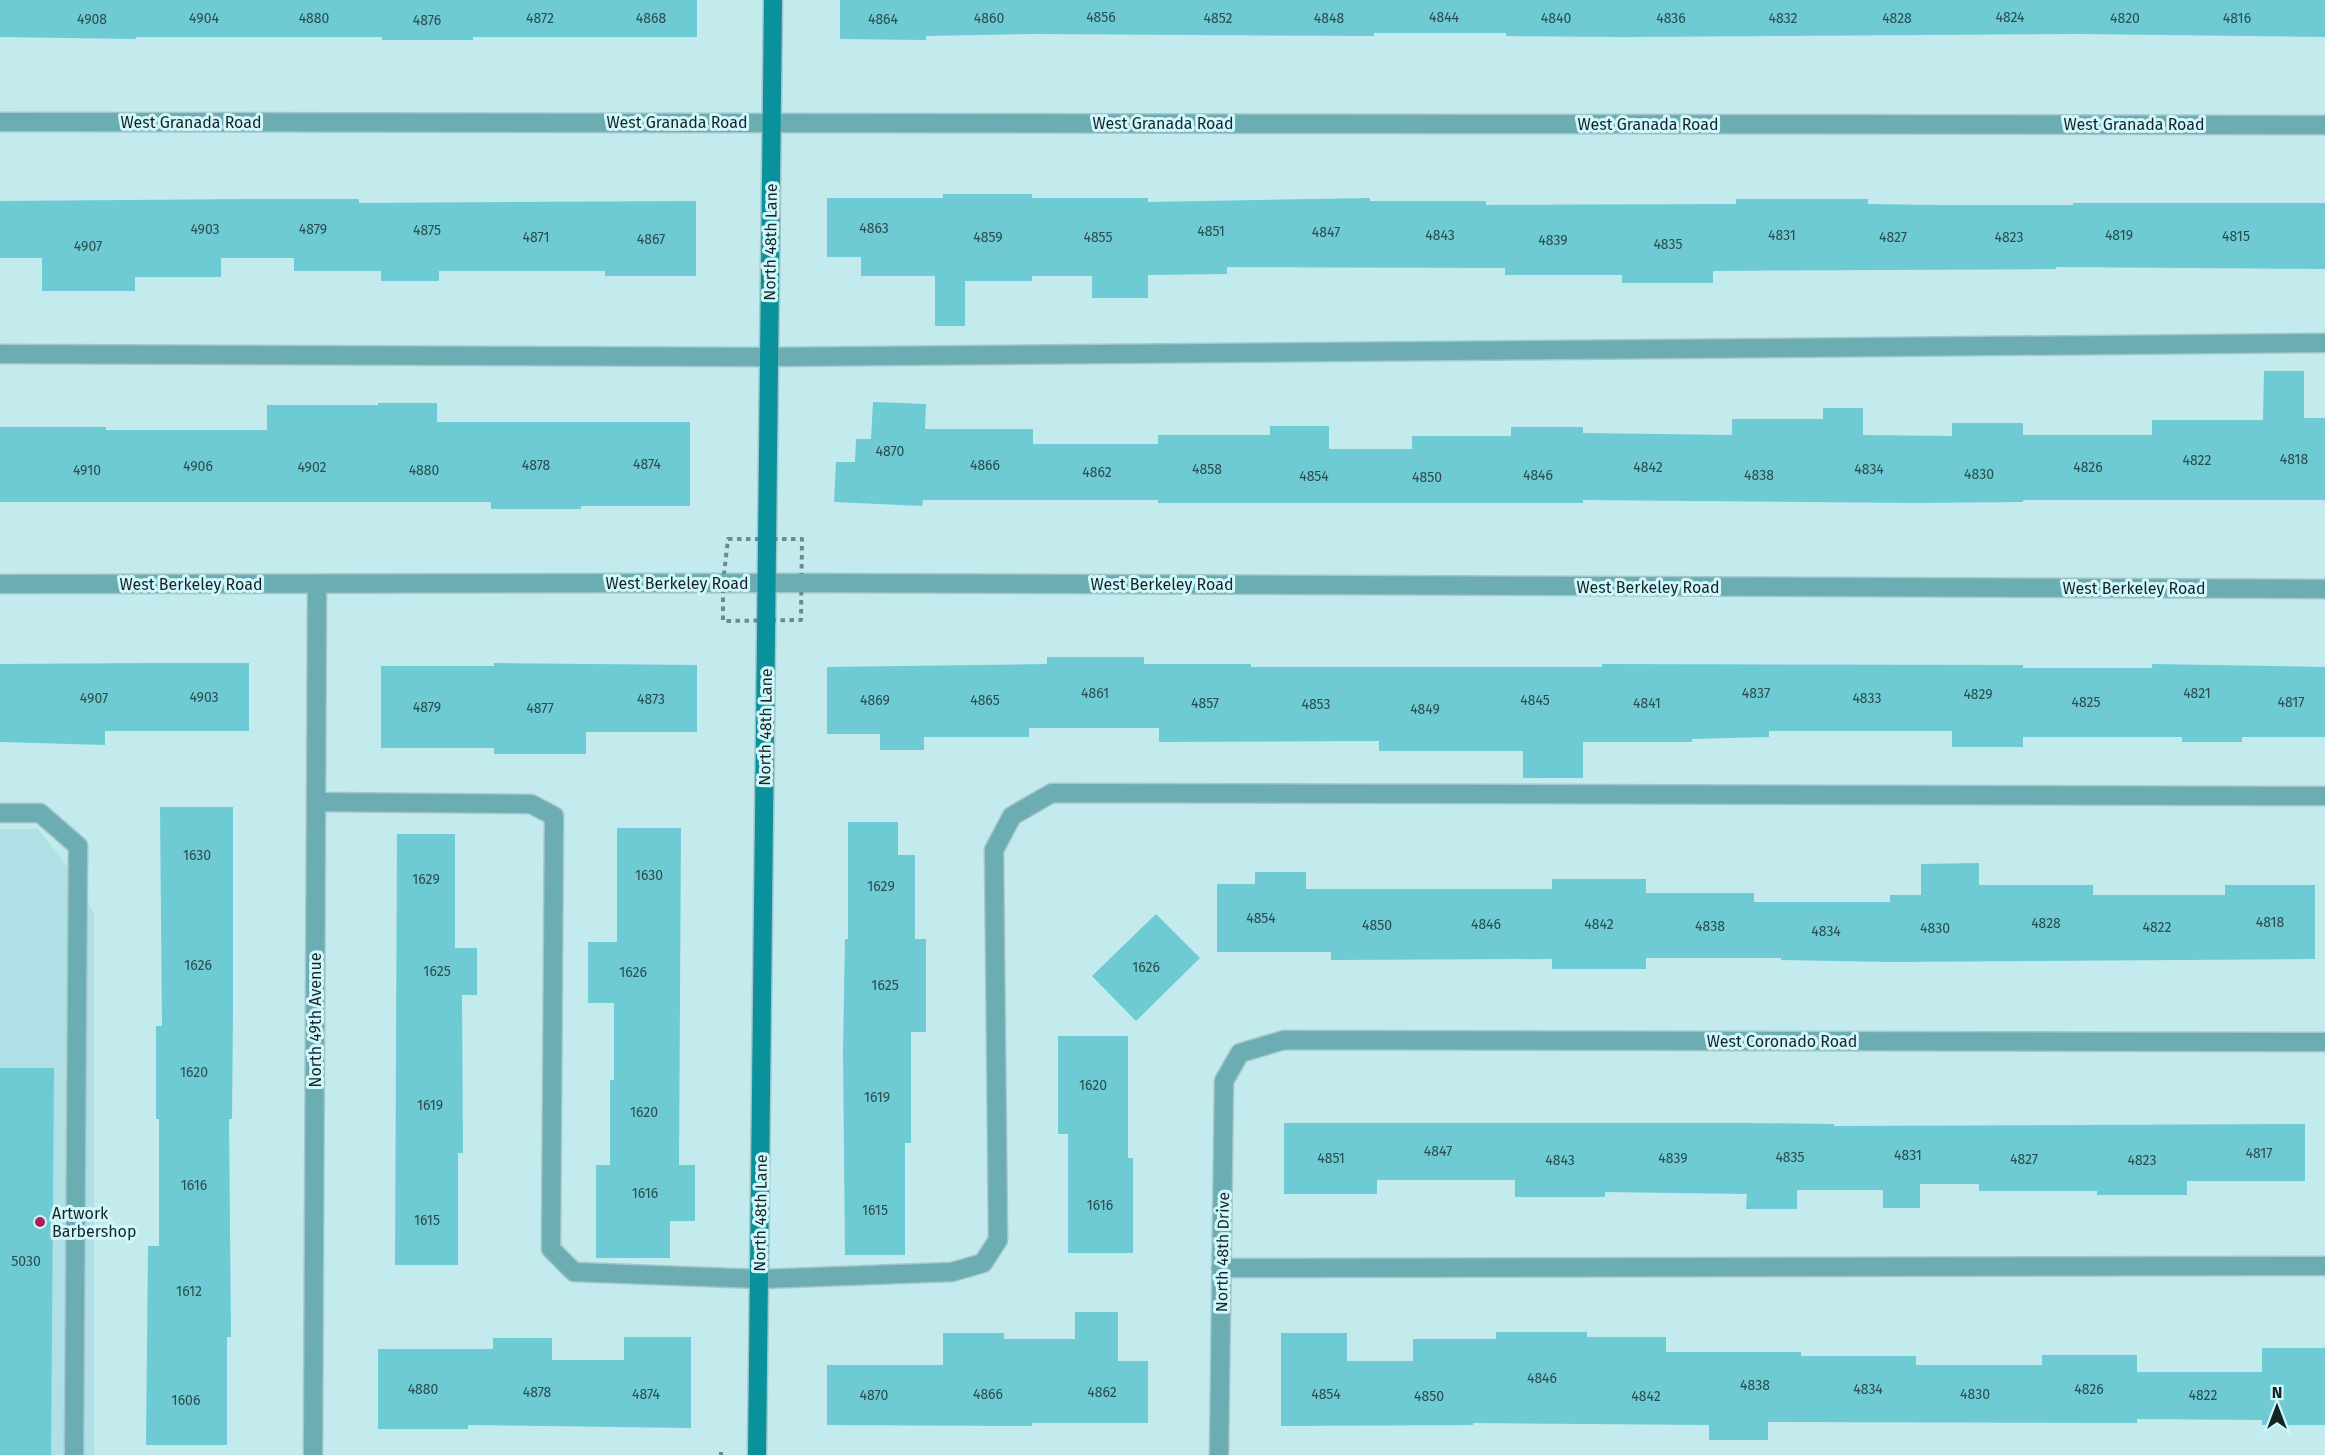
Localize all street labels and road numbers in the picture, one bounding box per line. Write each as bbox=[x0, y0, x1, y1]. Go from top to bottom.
street label: West Granada Road bbox=[120, 113, 262, 132]
street label: West Granada Road bbox=[606, 113, 748, 132]
street label: West Granada Road bbox=[1092, 114, 1234, 133]
street label: West Granada Road bbox=[1577, 115, 1719, 134]
street label: West Granada Road bbox=[2063, 115, 2205, 134]
street label: North 48th Lane bbox=[760, 183, 781, 301]
street label: West Berkeley Road bbox=[606, 574, 748, 593]
street label: West Berkeley Road bbox=[120, 575, 262, 594]
street label: West Berkeley Road bbox=[1091, 575, 1233, 594]
street label: West Berkeley Road bbox=[1577, 578, 1719, 597]
street label: West Berkeley Road bbox=[2063, 579, 2205, 598]
street label: North 48th Lane bbox=[755, 668, 776, 786]
street label: North 49th Avenue bbox=[306, 953, 325, 1087]
street label: West Coronado Road bbox=[1707, 1032, 1857, 1051]
street label: North 48th Lane bbox=[750, 1154, 771, 1272]
street label: North 48th Drive bbox=[1212, 1192, 1233, 1312]

